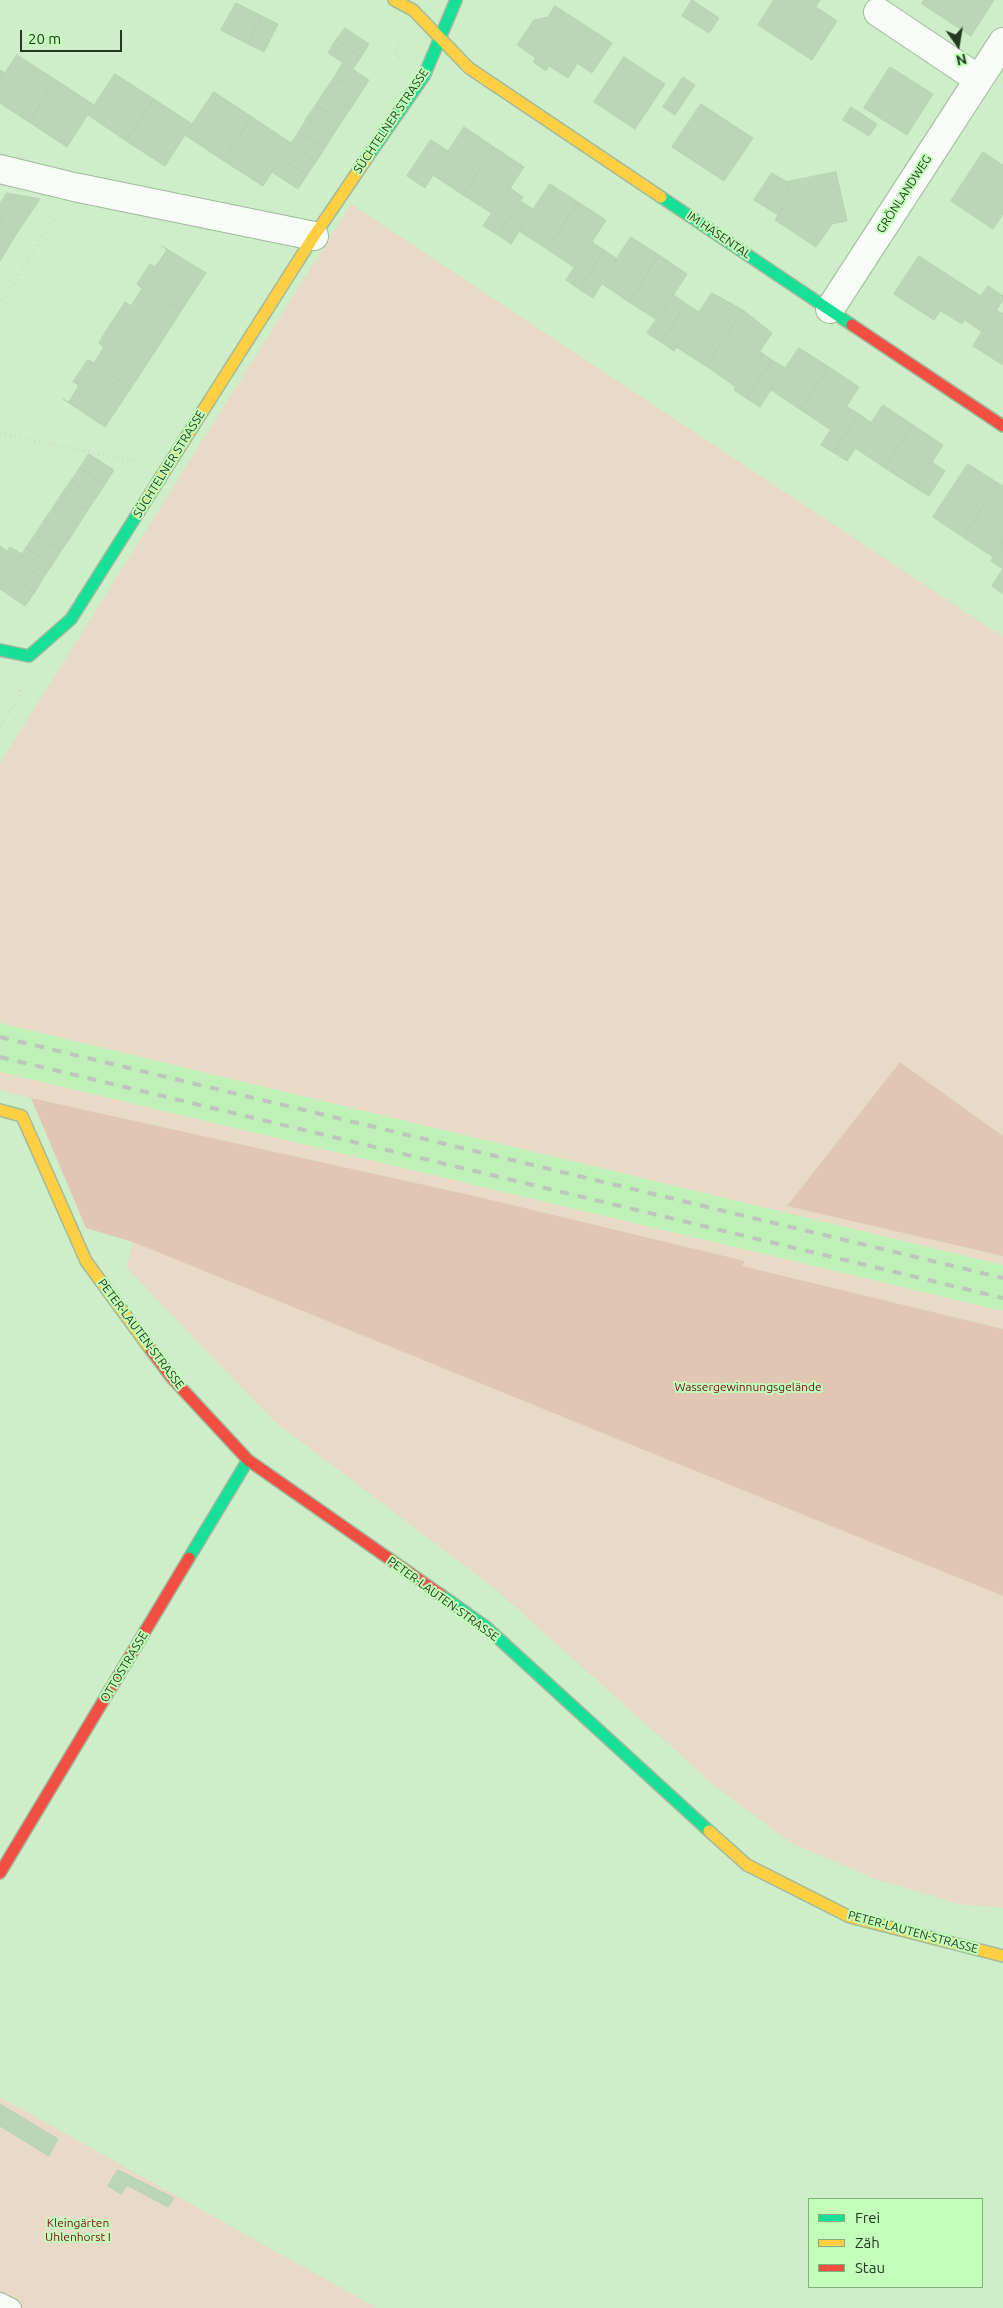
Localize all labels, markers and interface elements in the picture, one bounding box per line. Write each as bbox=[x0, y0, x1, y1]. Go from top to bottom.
scale bar bbox=[22, 20, 125, 52]
north arrow bbox=[933, 20, 983, 70]
text: 20 m bbox=[28, 30, 61, 47]
text: N bbox=[954, 51, 968, 69]
street label: SÜCHTELNER STRASSE bbox=[351, 66, 431, 176]
street label: GRÖNLANDWEG bbox=[873, 152, 935, 236]
street label: IM HASENTAL bbox=[684, 208, 754, 262]
street label: SÜCHTELNER STRASSE bbox=[130, 408, 208, 520]
street label: PETER-LAUTEN-STRASSE bbox=[95, 1276, 187, 1392]
park label: Wassergewinnungsgelände bbox=[674, 1380, 822, 1394]
street label: PETER-LAUTEN-STRASSE bbox=[384, 1554, 502, 1644]
street label: OTTOSTRASSE bbox=[97, 1629, 151, 1705]
street label: PETER-LAUTEN-STRASSE bbox=[846, 1908, 980, 1956]
legend bbox=[808, 2198, 983, 2288]
text: Frei bbox=[855, 2209, 880, 2226]
park label: Kleingärten Uhlenhorst I bbox=[45, 2216, 111, 2244]
text: Zäh bbox=[855, 2234, 880, 2251]
text: Stau bbox=[855, 2259, 885, 2276]

